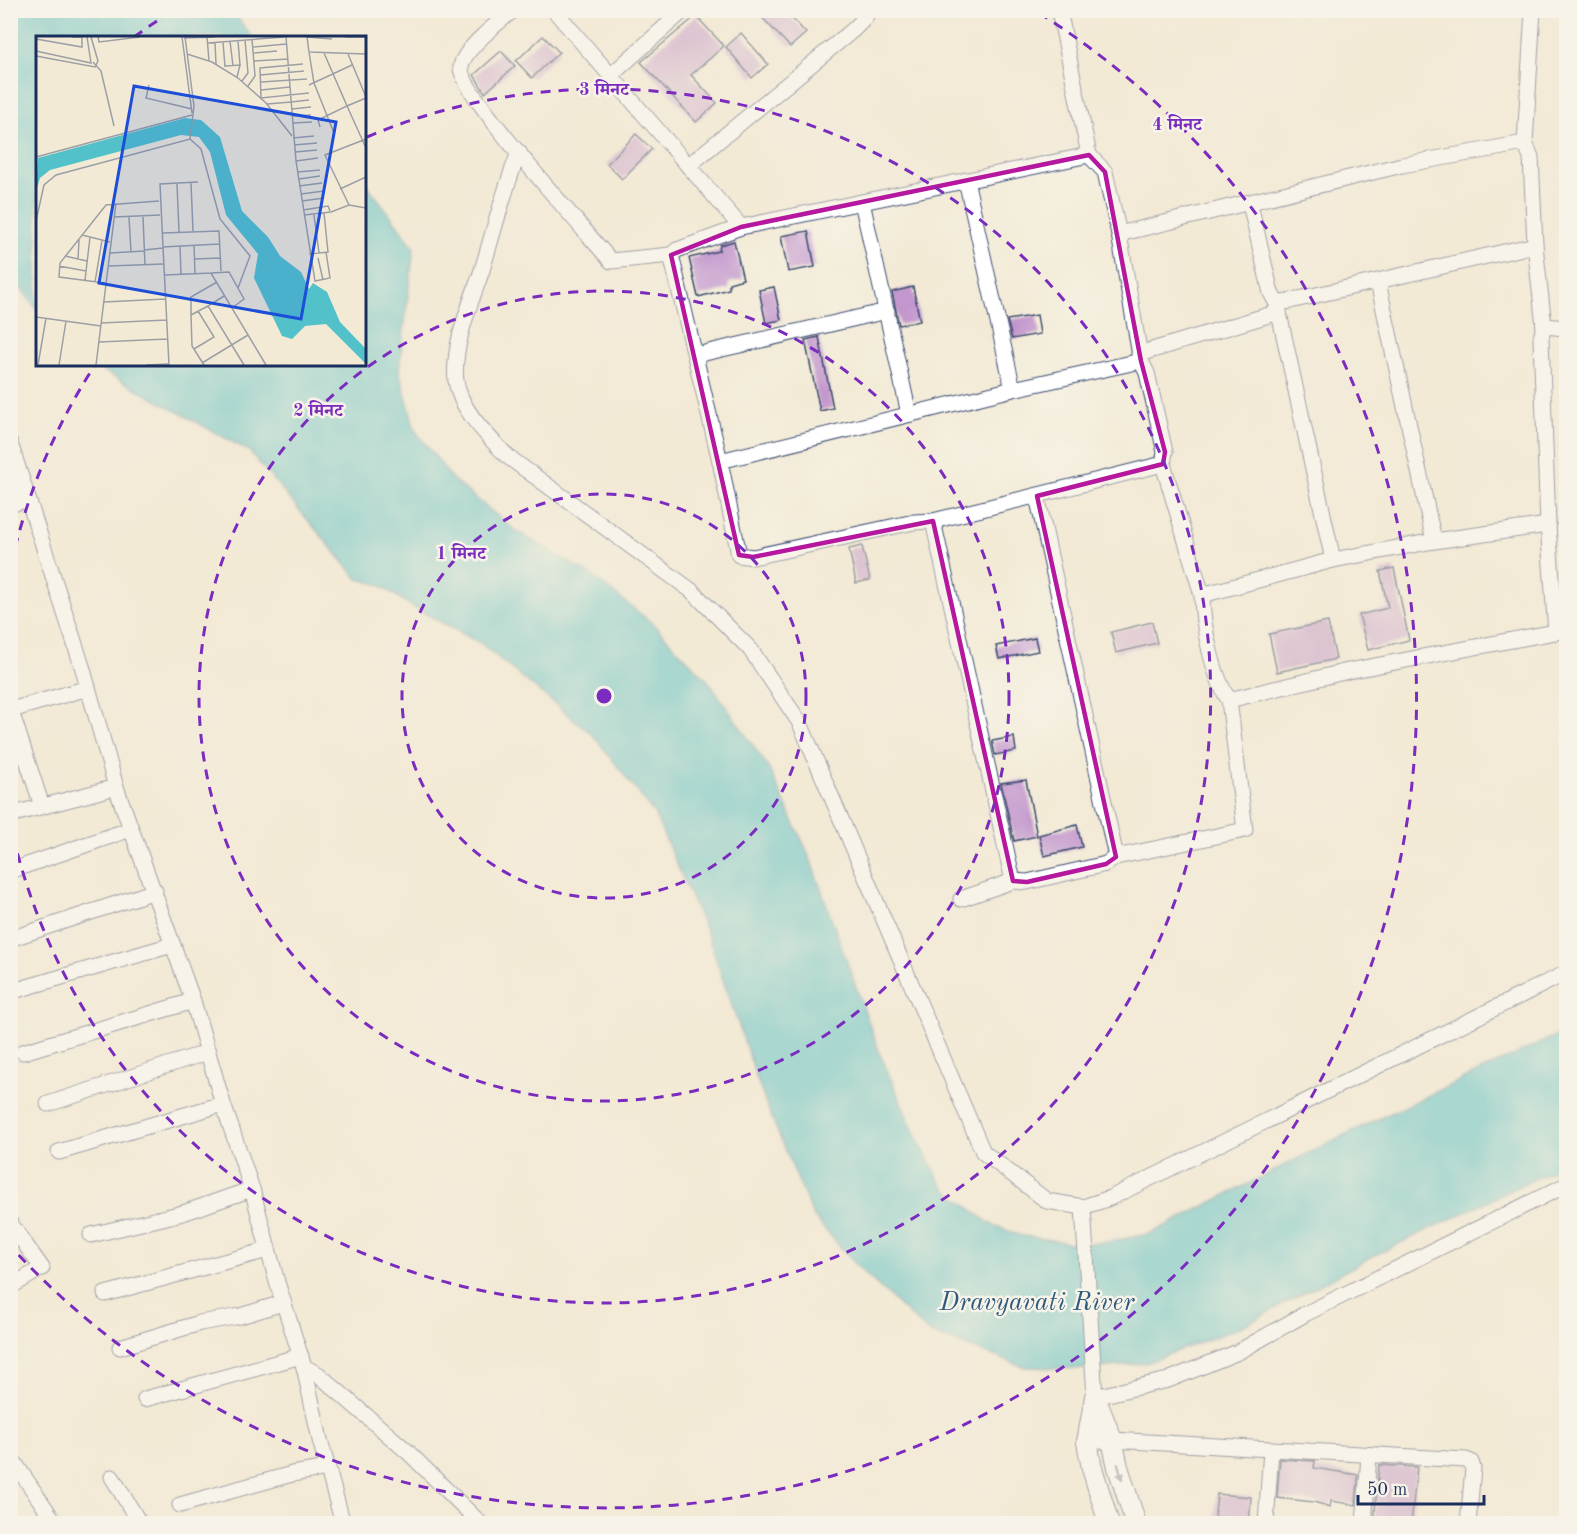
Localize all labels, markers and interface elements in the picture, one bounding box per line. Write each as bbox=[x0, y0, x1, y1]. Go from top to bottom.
inset map bbox=[36, 36, 366, 366]
text: 3 मिनट bbox=[579, 79, 630, 99]
text: 4 मिनट bbox=[1152, 114, 1203, 134]
text: 2 मिनट bbox=[293, 400, 344, 420]
text: 1 मिनट bbox=[436, 543, 487, 563]
centre of rings bbox=[594, 686, 614, 706]
water label: Dravyavati River bbox=[939, 1290, 1135, 1316]
one-way arrow bbox=[1116, 1463, 1125, 1481]
scale bar bbox=[1358, 1468, 1484, 1506]
text: 50 m bbox=[1367, 1481, 1407, 1499]

